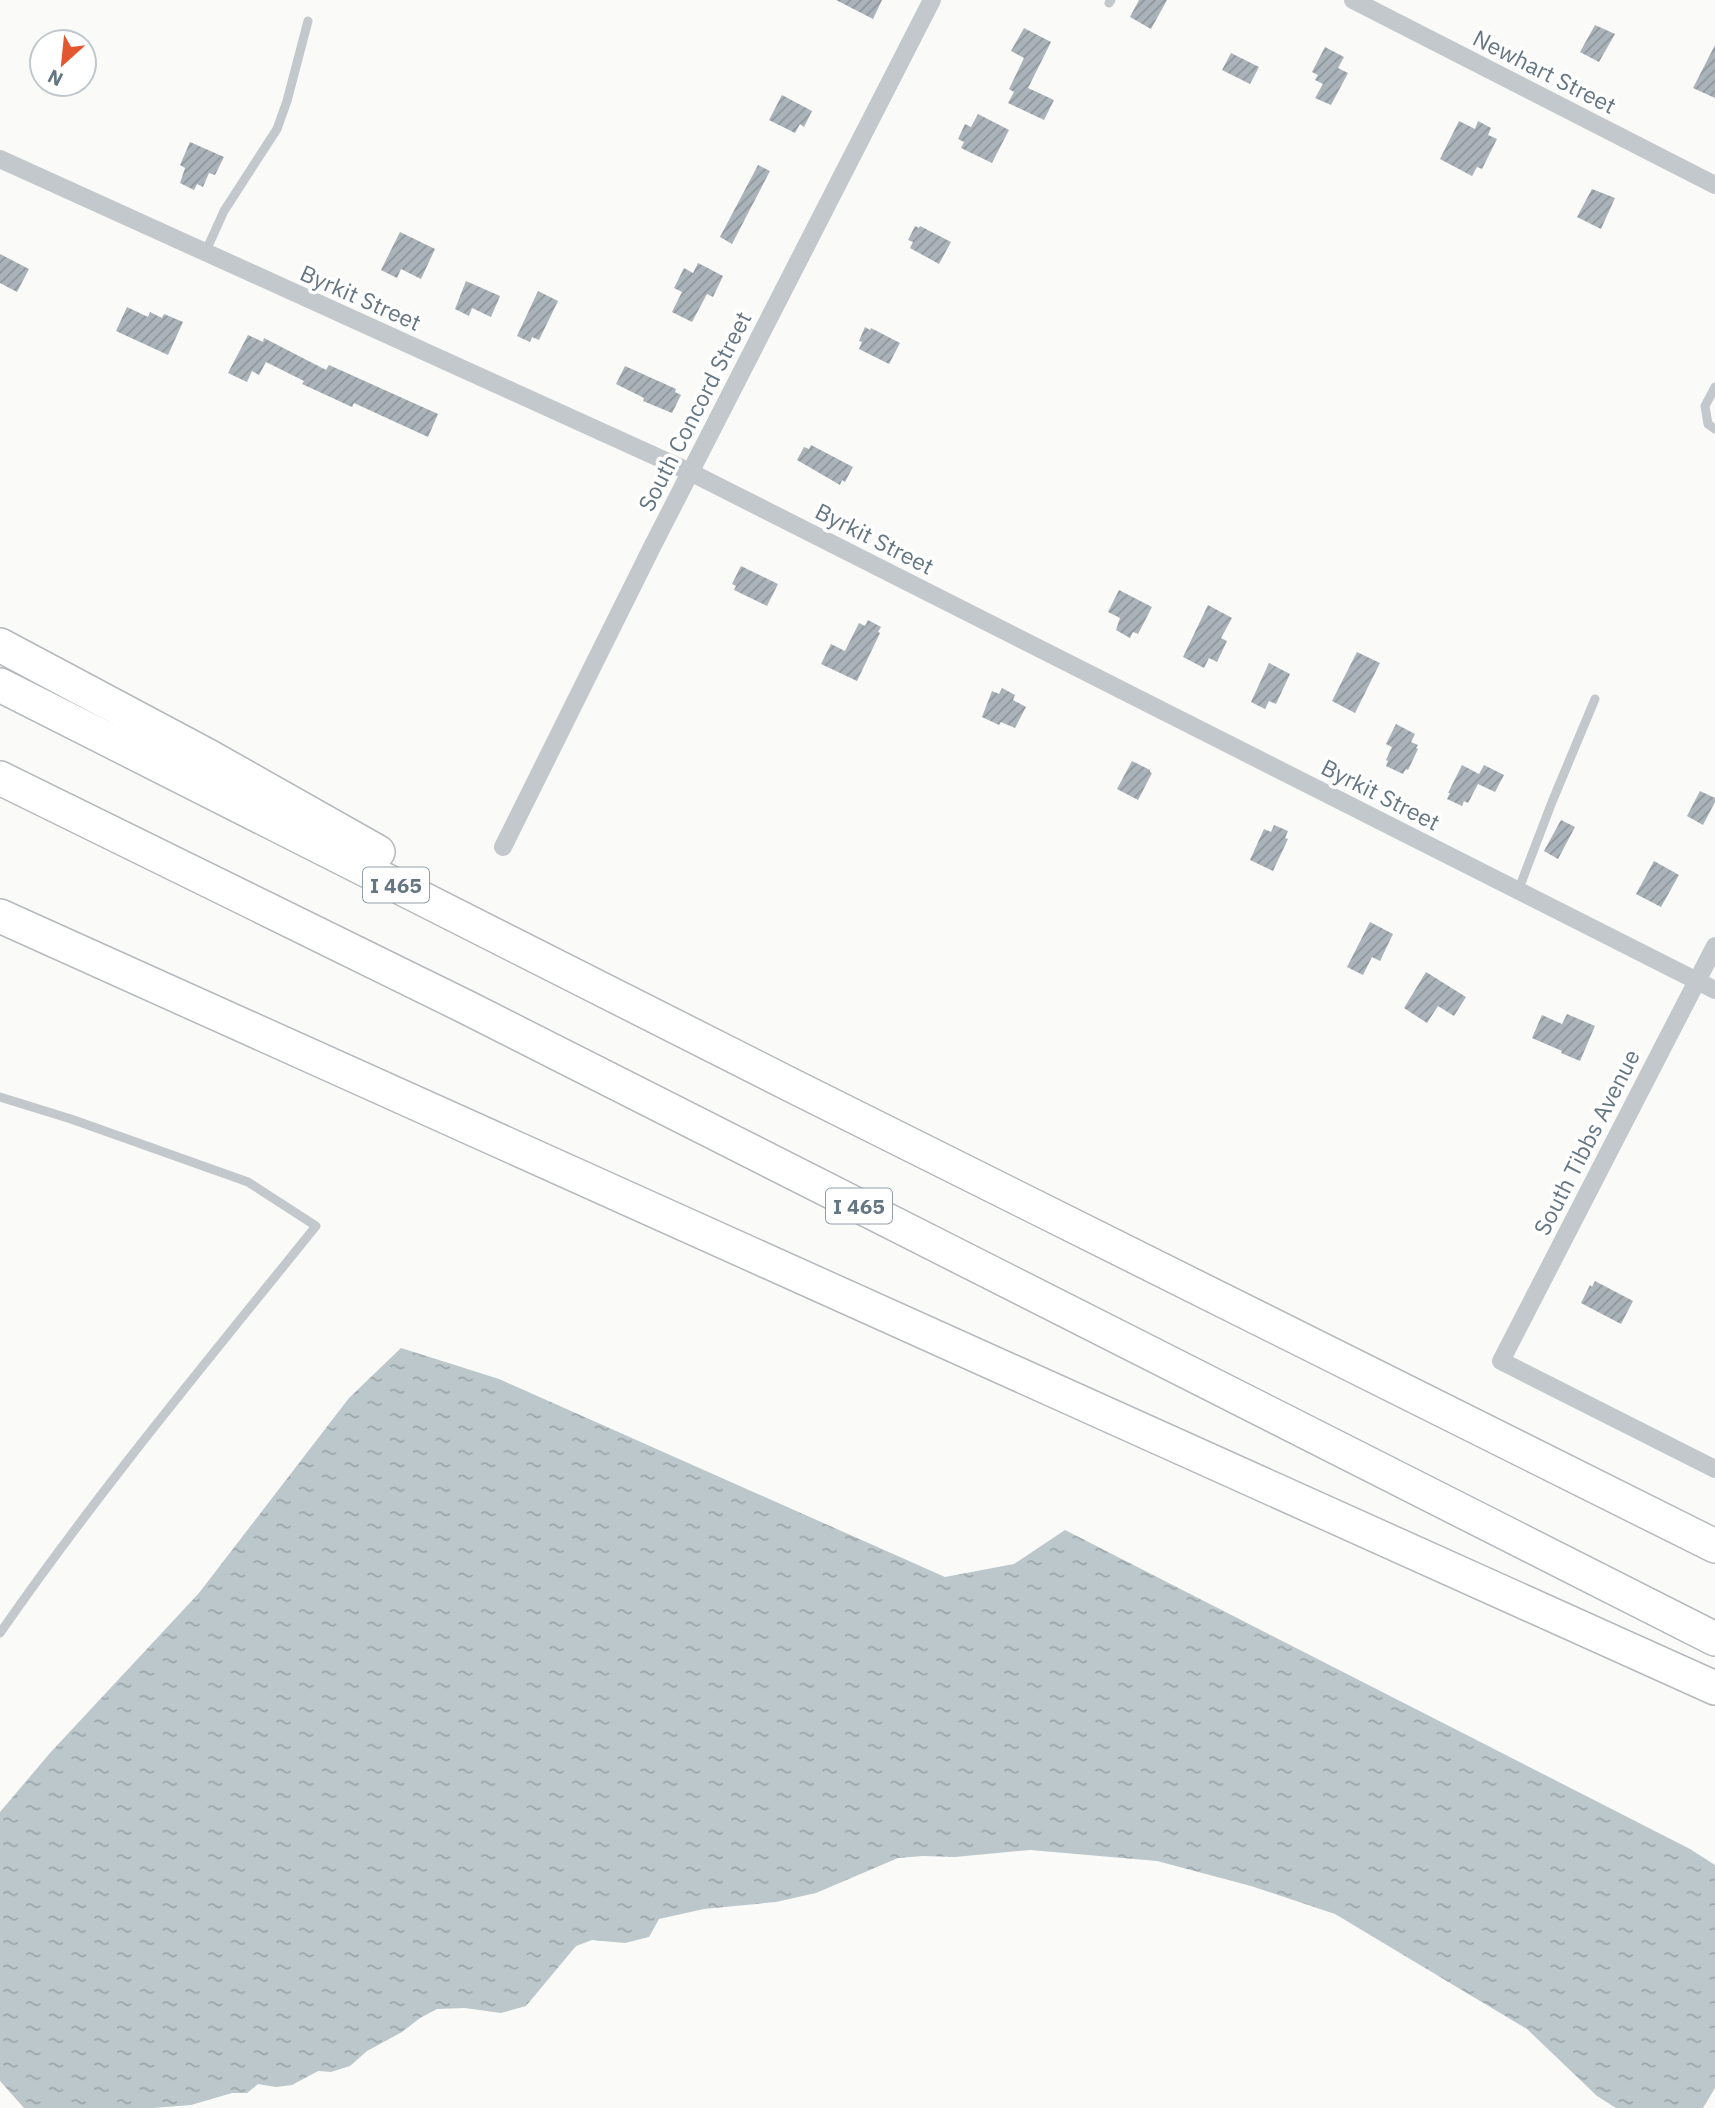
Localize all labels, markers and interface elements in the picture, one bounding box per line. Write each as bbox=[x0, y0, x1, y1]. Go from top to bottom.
street label: Newhart Street bbox=[1468, 22, 1622, 120]
north arrow bbox=[28, 28, 98, 98]
text: N bbox=[44, 64, 67, 92]
street label: Byrkit Street bbox=[296, 257, 426, 337]
street label: South Concord Street bbox=[631, 306, 757, 516]
street label: Byrkit Street bbox=[811, 495, 939, 581]
street label: Byrkit Street bbox=[1317, 751, 1445, 837]
road number: I 465 bbox=[363, 868, 429, 903]
street label: South Tibbs Avenue bbox=[1526, 1044, 1646, 1240]
road number: I 465 bbox=[826, 1188, 892, 1224]

